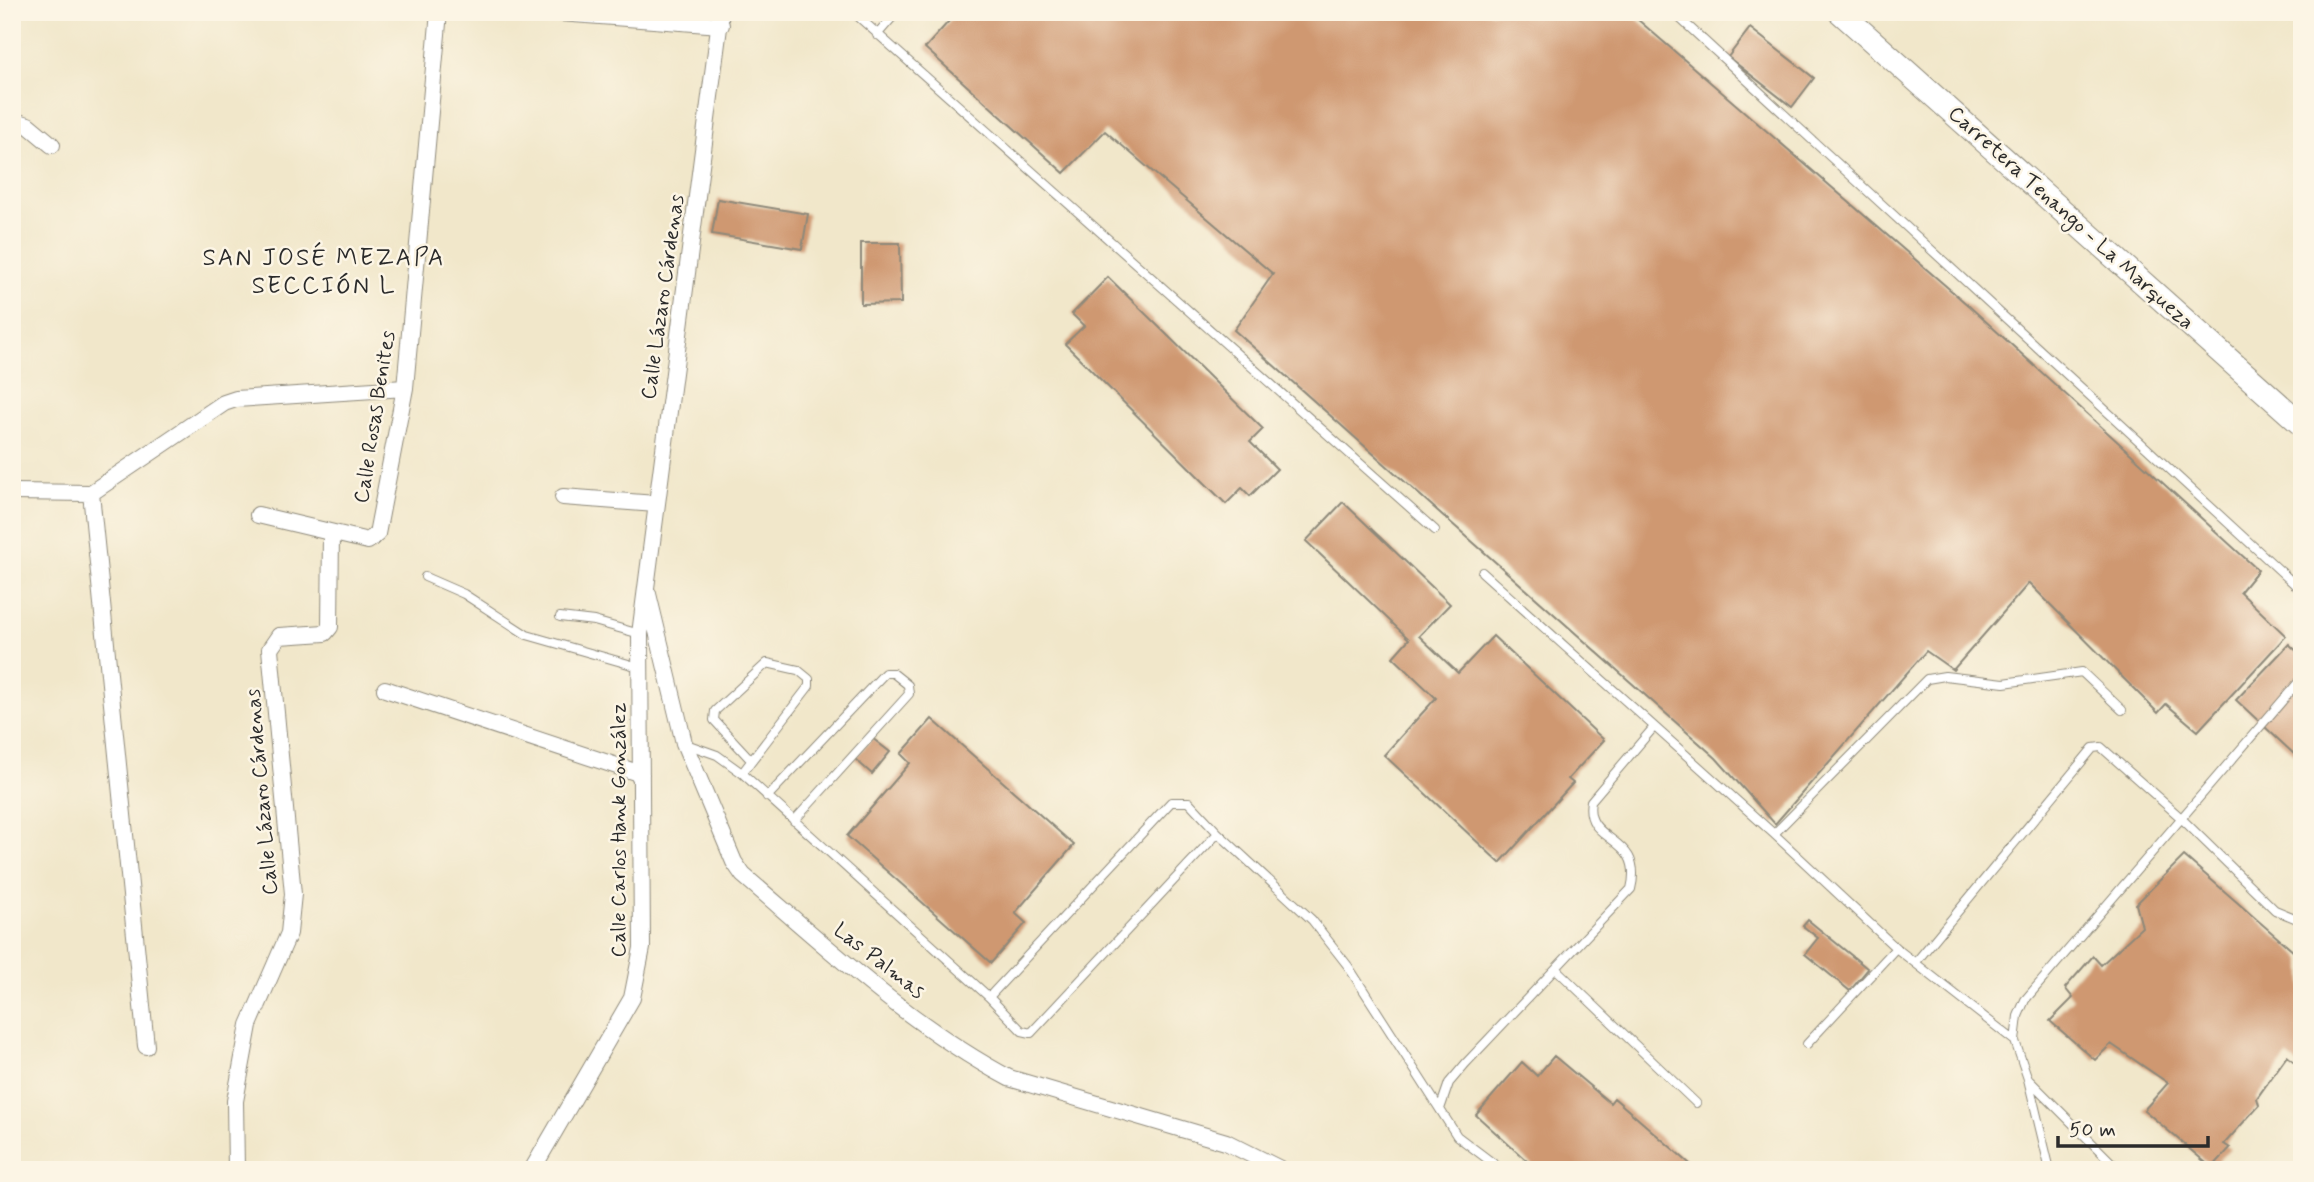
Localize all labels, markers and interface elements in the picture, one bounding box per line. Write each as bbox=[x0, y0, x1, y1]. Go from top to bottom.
street label: Carretera Tenango - La Marqueza bbox=[1941, 100, 2200, 337]
street label: Calle Lázaro Cárdenas bbox=[635, 193, 691, 401]
district label: SAN JOSÉ MEZAPA SECCIÓN L bbox=[202, 241, 446, 302]
street label: Calle Rosas Benites bbox=[348, 329, 402, 505]
street label: Calle Lázaro Cárdenas bbox=[239, 688, 285, 896]
street label: Calle Carlos Hank González bbox=[605, 702, 633, 958]
street label: Las Palmas bbox=[827, 916, 931, 1006]
scale bar bbox=[2058, 1105, 2209, 1149]
text: 50 m bbox=[2069, 1116, 2116, 1144]

